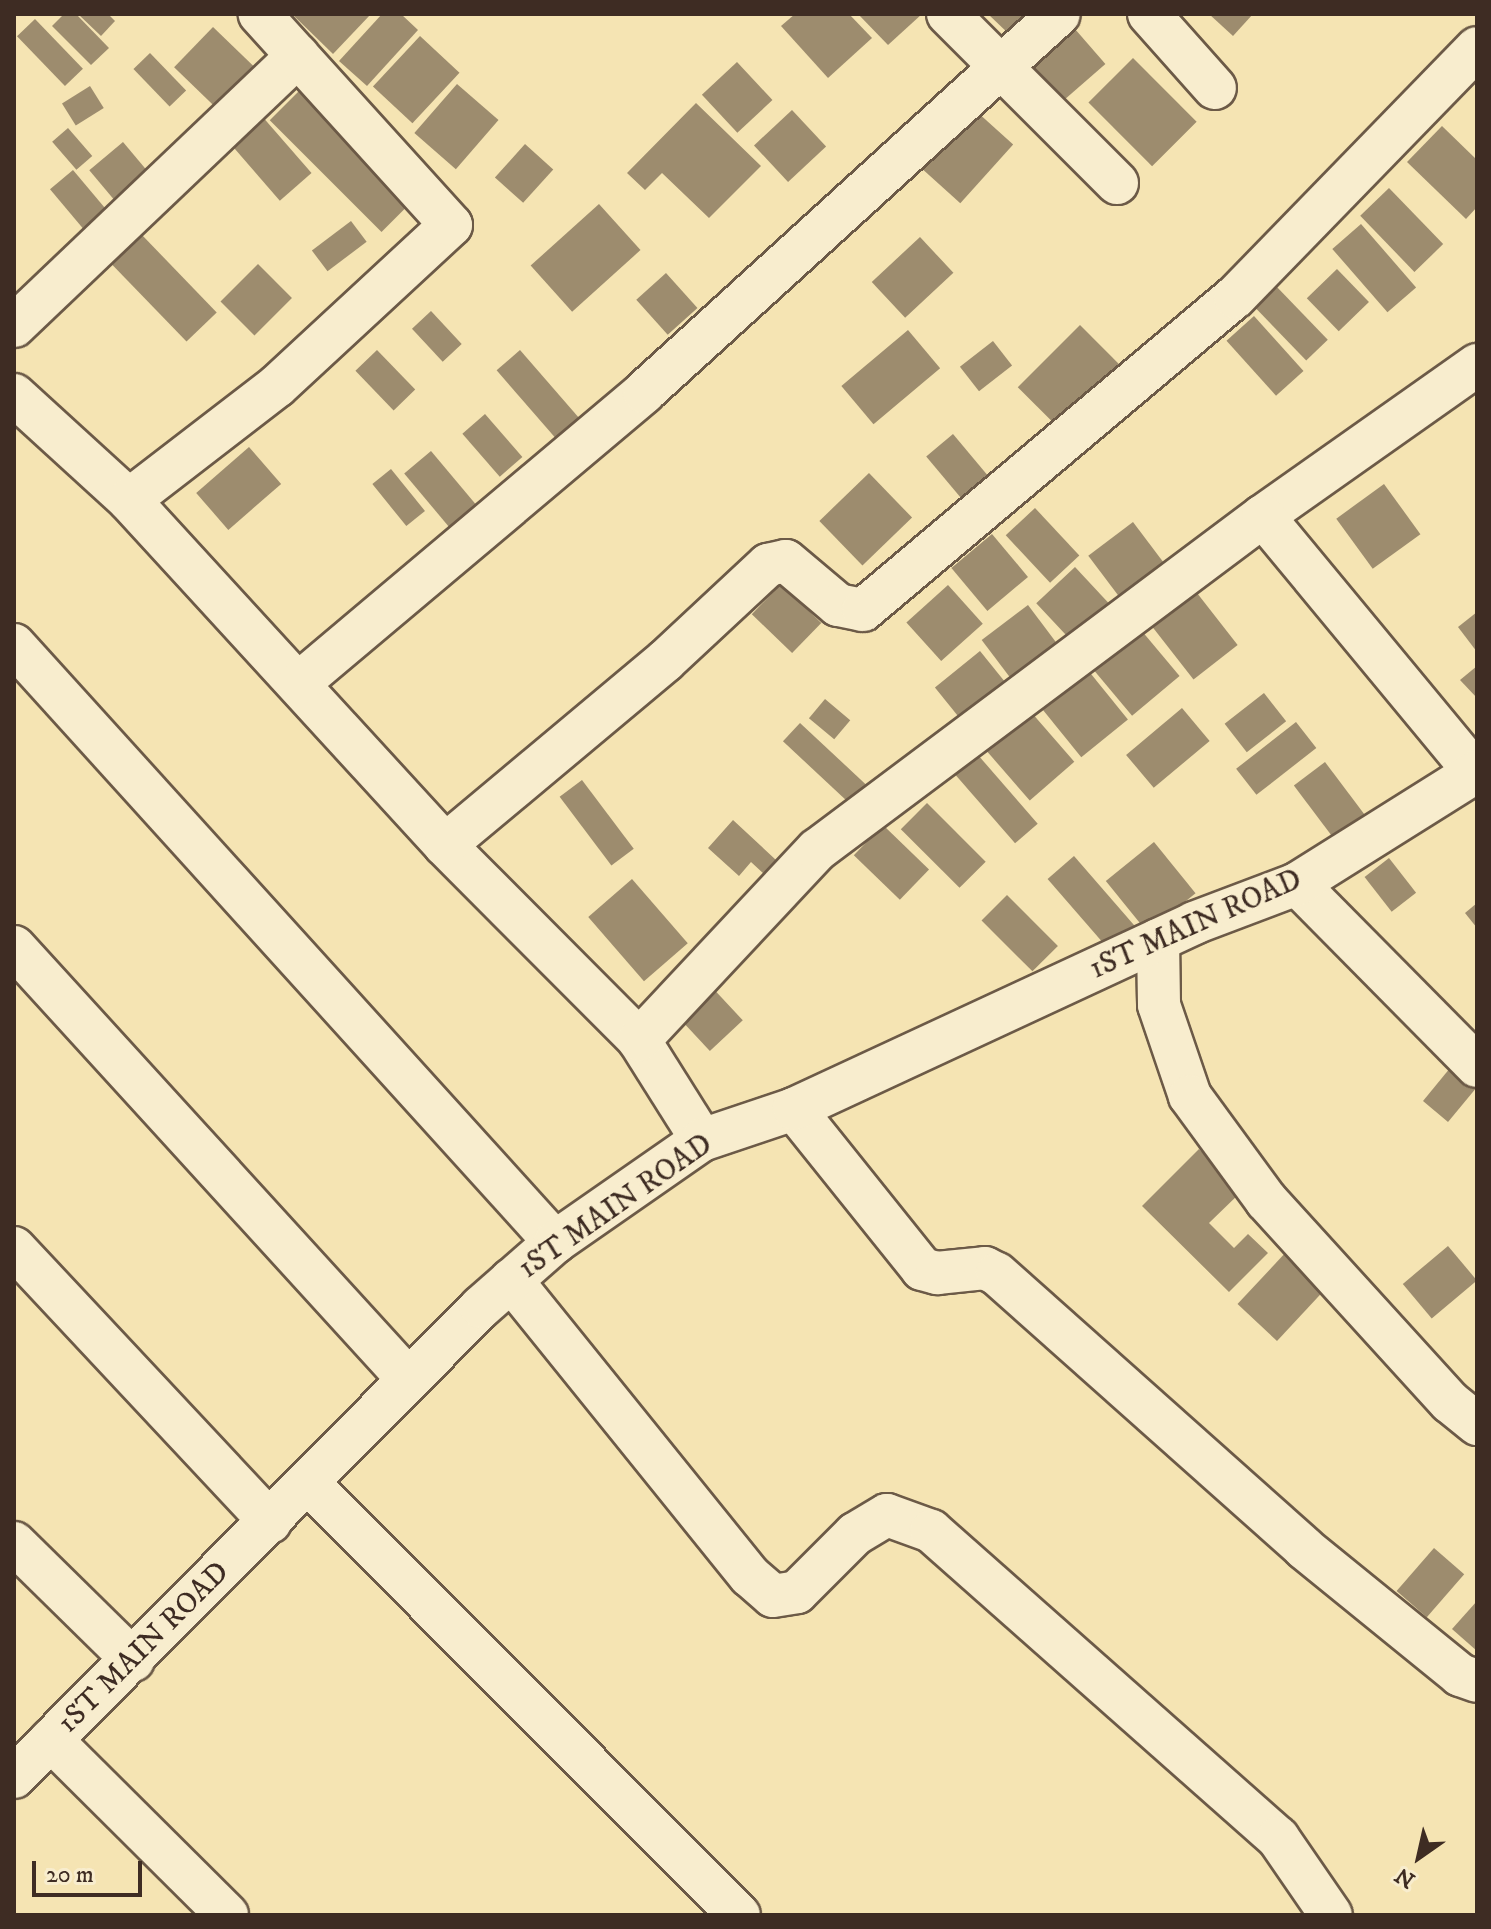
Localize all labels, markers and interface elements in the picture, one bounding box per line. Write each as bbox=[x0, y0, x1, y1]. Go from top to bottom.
street label: 1ST MAIN ROAD bbox=[1085, 862, 1307, 988]
street label: 1ST MAIN ROAD bbox=[512, 1127, 720, 1287]
street label: 1ST MAIN ROAD bbox=[51, 1555, 237, 1741]
north arrow bbox=[1379, 1817, 1459, 1897]
scale bar bbox=[36, 1845, 146, 1895]
text: 20 m bbox=[46, 1860, 94, 1890]
text: N bbox=[1390, 1861, 1420, 1894]

